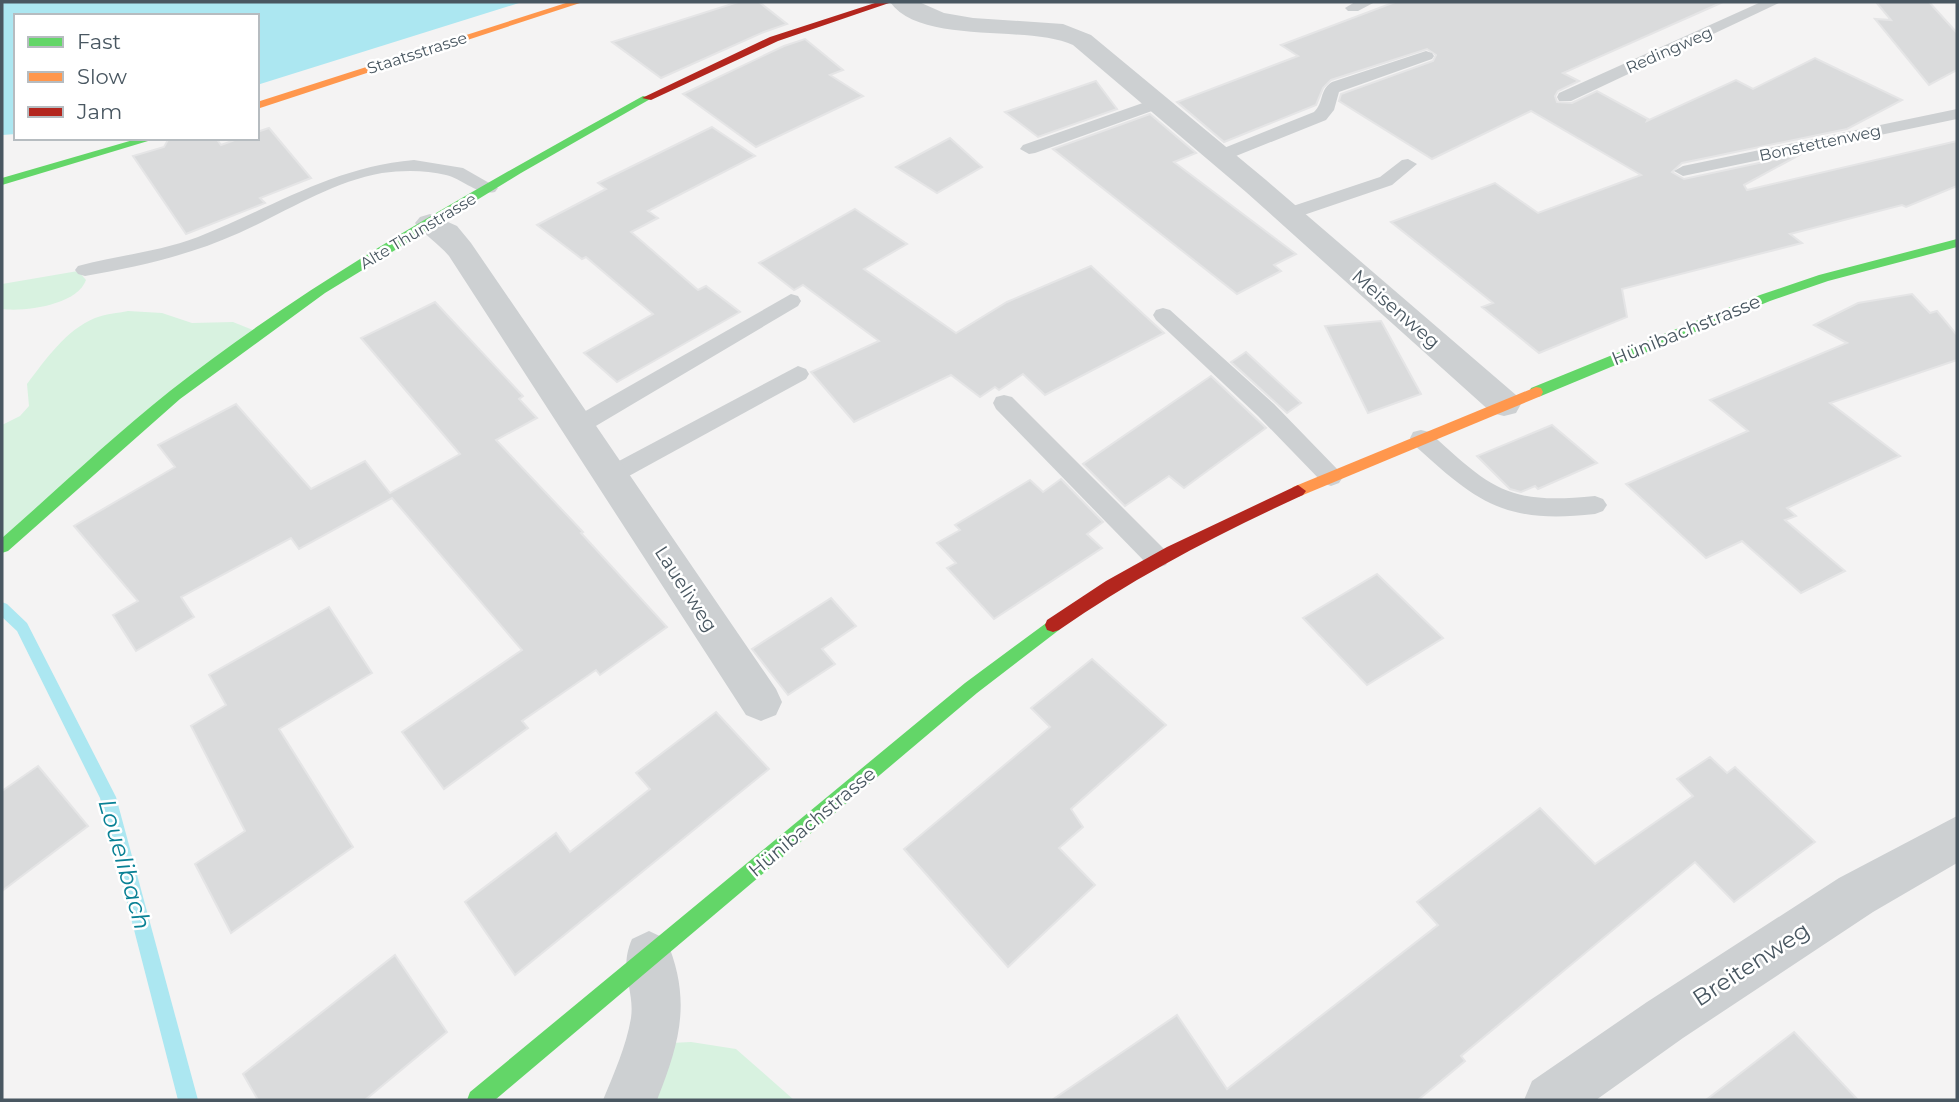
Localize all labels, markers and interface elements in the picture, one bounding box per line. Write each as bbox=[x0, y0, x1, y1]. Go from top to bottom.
legend bbox=[14, 14, 259, 140]
street label: Redingweg bbox=[1623, 22, 1715, 78]
street label: Staatsstrasse bbox=[365, 28, 469, 78]
text: Fast bbox=[77, 29, 121, 54]
text: Slow bbox=[77, 64, 127, 89]
text: Jam bbox=[76, 99, 122, 124]
street label: Bonstettenweg bbox=[1757, 121, 1883, 165]
street label: Alte Thunstrasse bbox=[357, 189, 479, 273]
street label: Meisenweg bbox=[1347, 265, 1445, 353]
street label: Hünibachstrasse bbox=[1608, 290, 1764, 370]
street label: Laueliweg bbox=[650, 542, 722, 636]
street label: Hünibachstrasse bbox=[744, 762, 880, 882]
water label: Louelibach bbox=[93, 795, 157, 933]
street label: Breitenweg bbox=[1687, 916, 1815, 1012]

